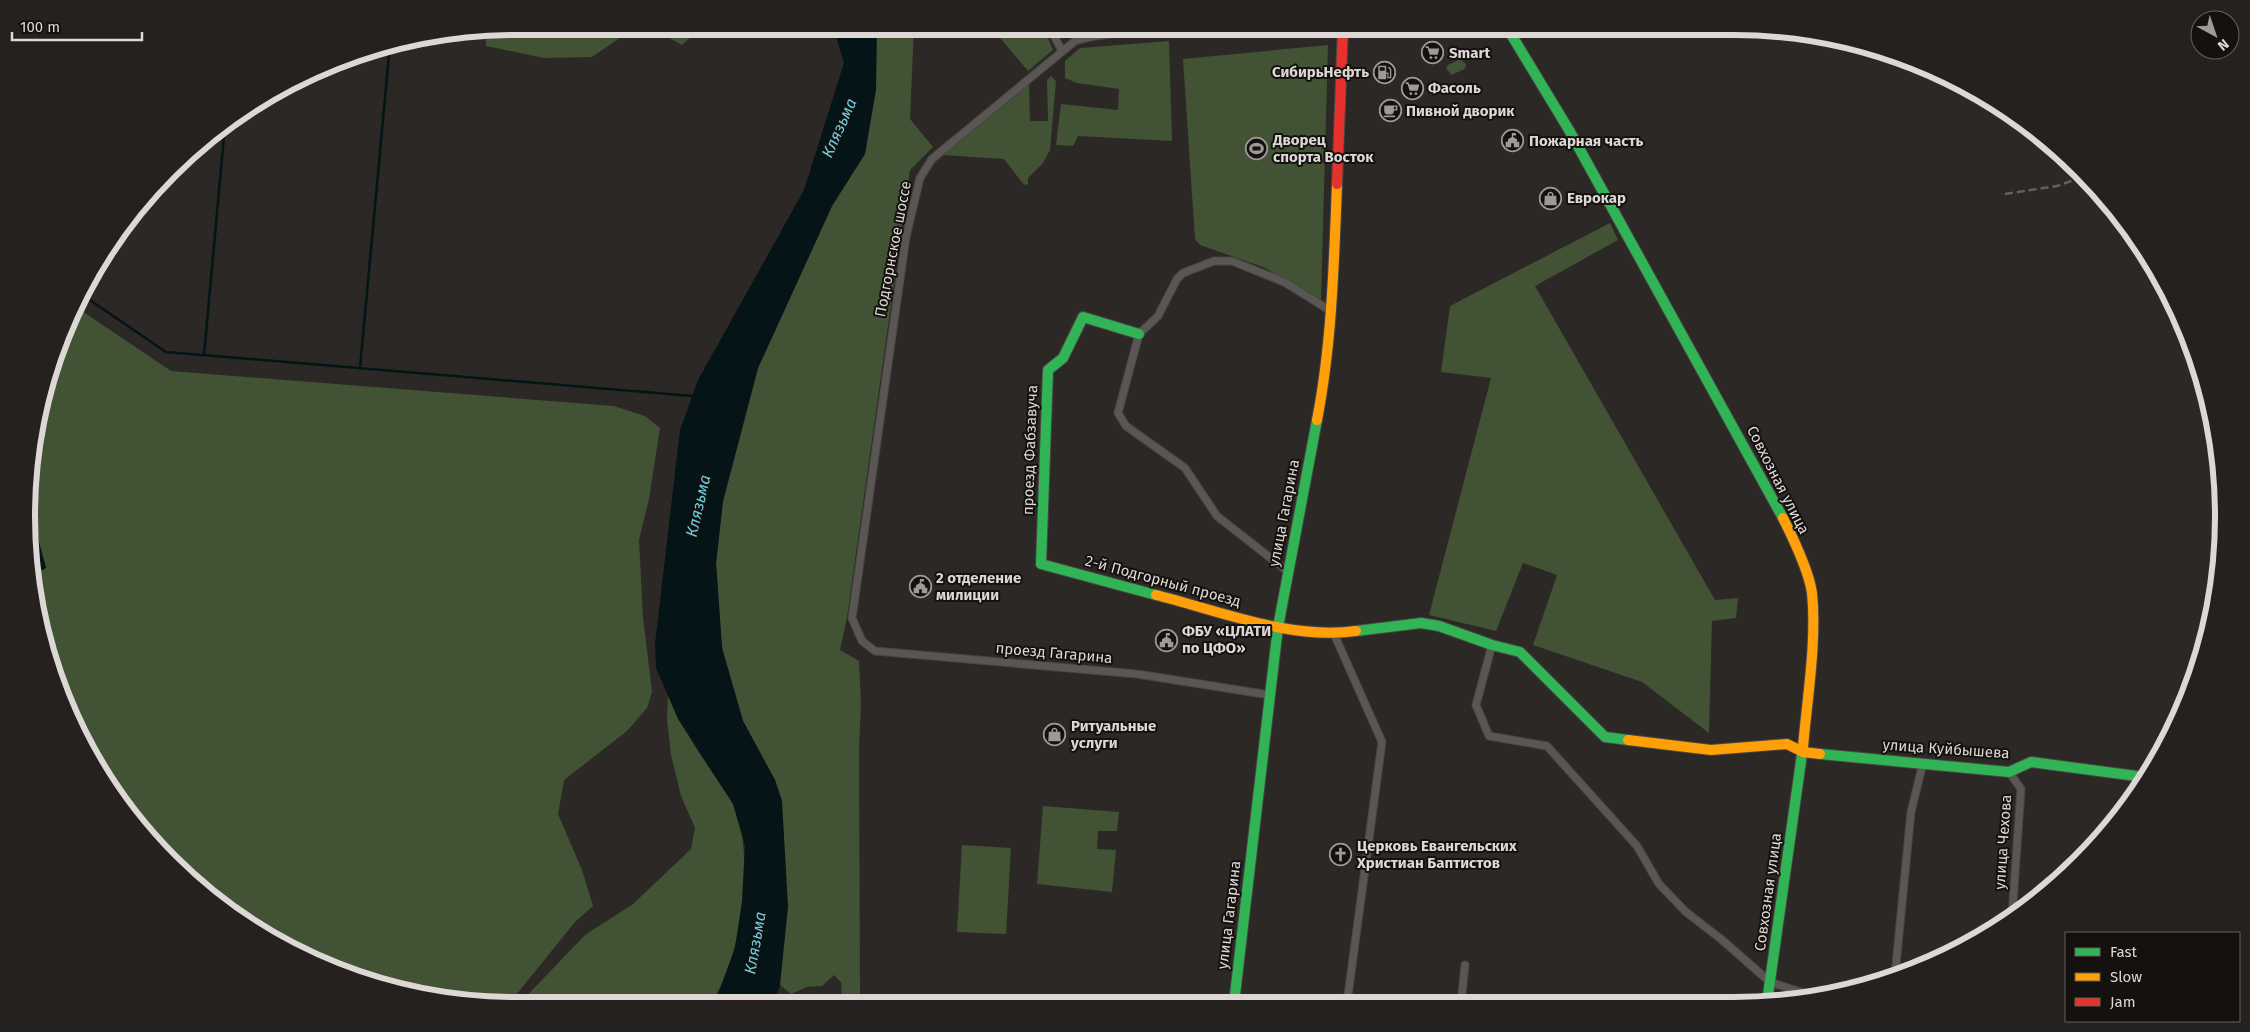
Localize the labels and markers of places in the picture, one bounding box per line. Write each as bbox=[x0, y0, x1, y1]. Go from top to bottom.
supermarket icon: Smart bbox=[1421, 41, 1445, 65]
place label: Smart bbox=[1449, 44, 1490, 62]
fuel station icon: СибирьНефть bbox=[1373, 60, 1397, 84]
place label: СибирьНефть bbox=[1272, 63, 1369, 81]
supermarket icon: Фасоль bbox=[1400, 76, 1424, 100]
place label: Фасоль bbox=[1428, 79, 1481, 97]
cafe icon: Пивной дворик bbox=[1378, 99, 1402, 123]
place label: Пивной дворик bbox=[1406, 102, 1515, 120]
public building icon: Пожарная часть bbox=[1501, 129, 1525, 153]
place label: Дворец спорта Восток bbox=[1272, 131, 1374, 166]
place label: Пожарная часть bbox=[1529, 132, 1644, 150]
sports icon: Дворец спорта Восток bbox=[1245, 137, 1269, 161]
shop icon: Еврокар bbox=[1539, 186, 1563, 210]
place label: Еврокар bbox=[1567, 189, 1626, 207]
place label: 2 отделение милиции bbox=[936, 569, 1021, 604]
public building icon: 2 отделение милиции bbox=[908, 575, 932, 599]
place label: ФБУ «ЦЛАТИ по ЦФО» bbox=[1182, 622, 1271, 657]
public building icon: ФБУ «ЦЛАТИ по ЦФО» bbox=[1154, 628, 1178, 652]
place label: Ритуальные услуги bbox=[1070, 717, 1156, 752]
shop icon: Ритуальные услуги bbox=[1043, 723, 1067, 747]
place label: Церковь Евангельских Христиан Баптистов bbox=[1356, 837, 1517, 872]
church icon: Церковь Евангельских Христиан Баптистов bbox=[1329, 843, 1353, 867]

